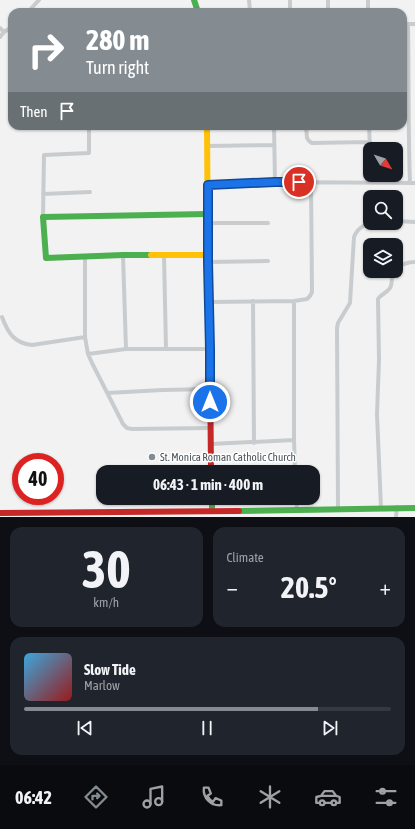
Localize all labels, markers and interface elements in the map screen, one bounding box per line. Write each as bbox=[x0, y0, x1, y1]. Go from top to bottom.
icon: right bbox=[20, 24, 72, 76]
text: 280 m bbox=[86, 24, 149, 56]
text: Turn right bbox=[86, 57, 149, 78]
icon: arrive bbox=[56, 100, 78, 122]
text: Then bbox=[20, 103, 48, 120]
north arrow bbox=[363, 142, 403, 182]
map controls bbox=[363, 142, 403, 278]
pin bbox=[282, 165, 316, 199]
icon: arrive bbox=[288, 171, 310, 193]
button: search bbox=[363, 190, 403, 230]
button: layers bbox=[363, 238, 403, 278]
position arrow bbox=[189, 381, 231, 423]
place label: St. Monica Roman Catholic Church bbox=[160, 451, 296, 463]
marker: St. Monica Roman Catholic Church bbox=[147, 452, 157, 462]
speed limit sign: 40 bbox=[12, 453, 64, 505]
text: 06:43 · 1 min · 400 m bbox=[153, 476, 263, 493]
text: 30 bbox=[82, 539, 131, 599]
text: Climate bbox=[227, 550, 264, 565]
text: 20.5° bbox=[281, 570, 337, 604]
text: − bbox=[227, 574, 238, 600]
text: + bbox=[380, 574, 391, 600]
text: km/h bbox=[93, 595, 119, 610]
text: Slow Tide bbox=[84, 661, 136, 678]
text: Marlow bbox=[84, 678, 120, 693]
icon: previous bbox=[74, 717, 96, 739]
icon: pause bbox=[196, 717, 218, 739]
icon: next bbox=[319, 717, 341, 739]
icon: directions bbox=[82, 783, 110, 811]
icon: music bbox=[140, 783, 168, 811]
icon: phone bbox=[198, 783, 226, 811]
icon: climate bbox=[256, 783, 284, 811]
icon: car bbox=[314, 783, 342, 811]
icon: filters bbox=[372, 783, 400, 811]
text: 06:42 bbox=[15, 787, 52, 808]

